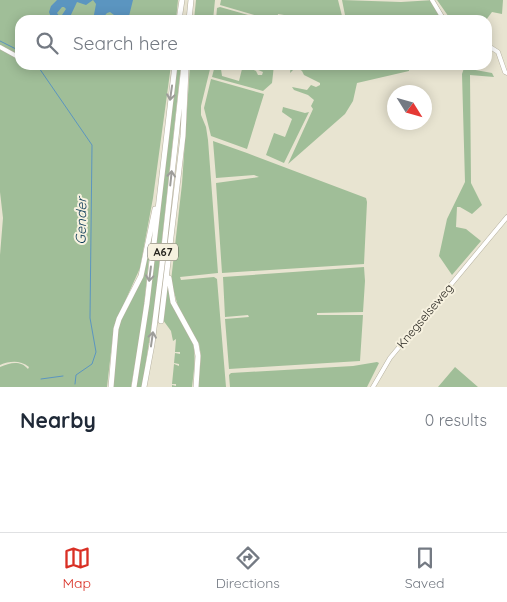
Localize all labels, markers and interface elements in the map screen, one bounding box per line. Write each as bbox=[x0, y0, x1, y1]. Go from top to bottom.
search box bbox=[15, 15, 492, 70]
icon: search bbox=[33, 29, 61, 57]
text: Search here bbox=[73, 31, 178, 55]
one-way arrow bbox=[166, 85, 176, 101]
north arrow bbox=[387, 85, 432, 130]
one-way arrow bbox=[166, 170, 176, 186]
water label: Gender bbox=[72, 195, 90, 245]
road number: A67 bbox=[148, 243, 178, 260]
one-way arrow bbox=[145, 266, 155, 282]
street label: Knegselseweg bbox=[393, 280, 456, 351]
one-way arrow bbox=[147, 331, 157, 347]
text: Nearby bbox=[20, 407, 96, 433]
text: 0 results bbox=[425, 410, 487, 430]
tab: Map bbox=[62, 544, 91, 592]
tab: Directions bbox=[216, 544, 280, 592]
tab: Saved bbox=[405, 544, 445, 592]

